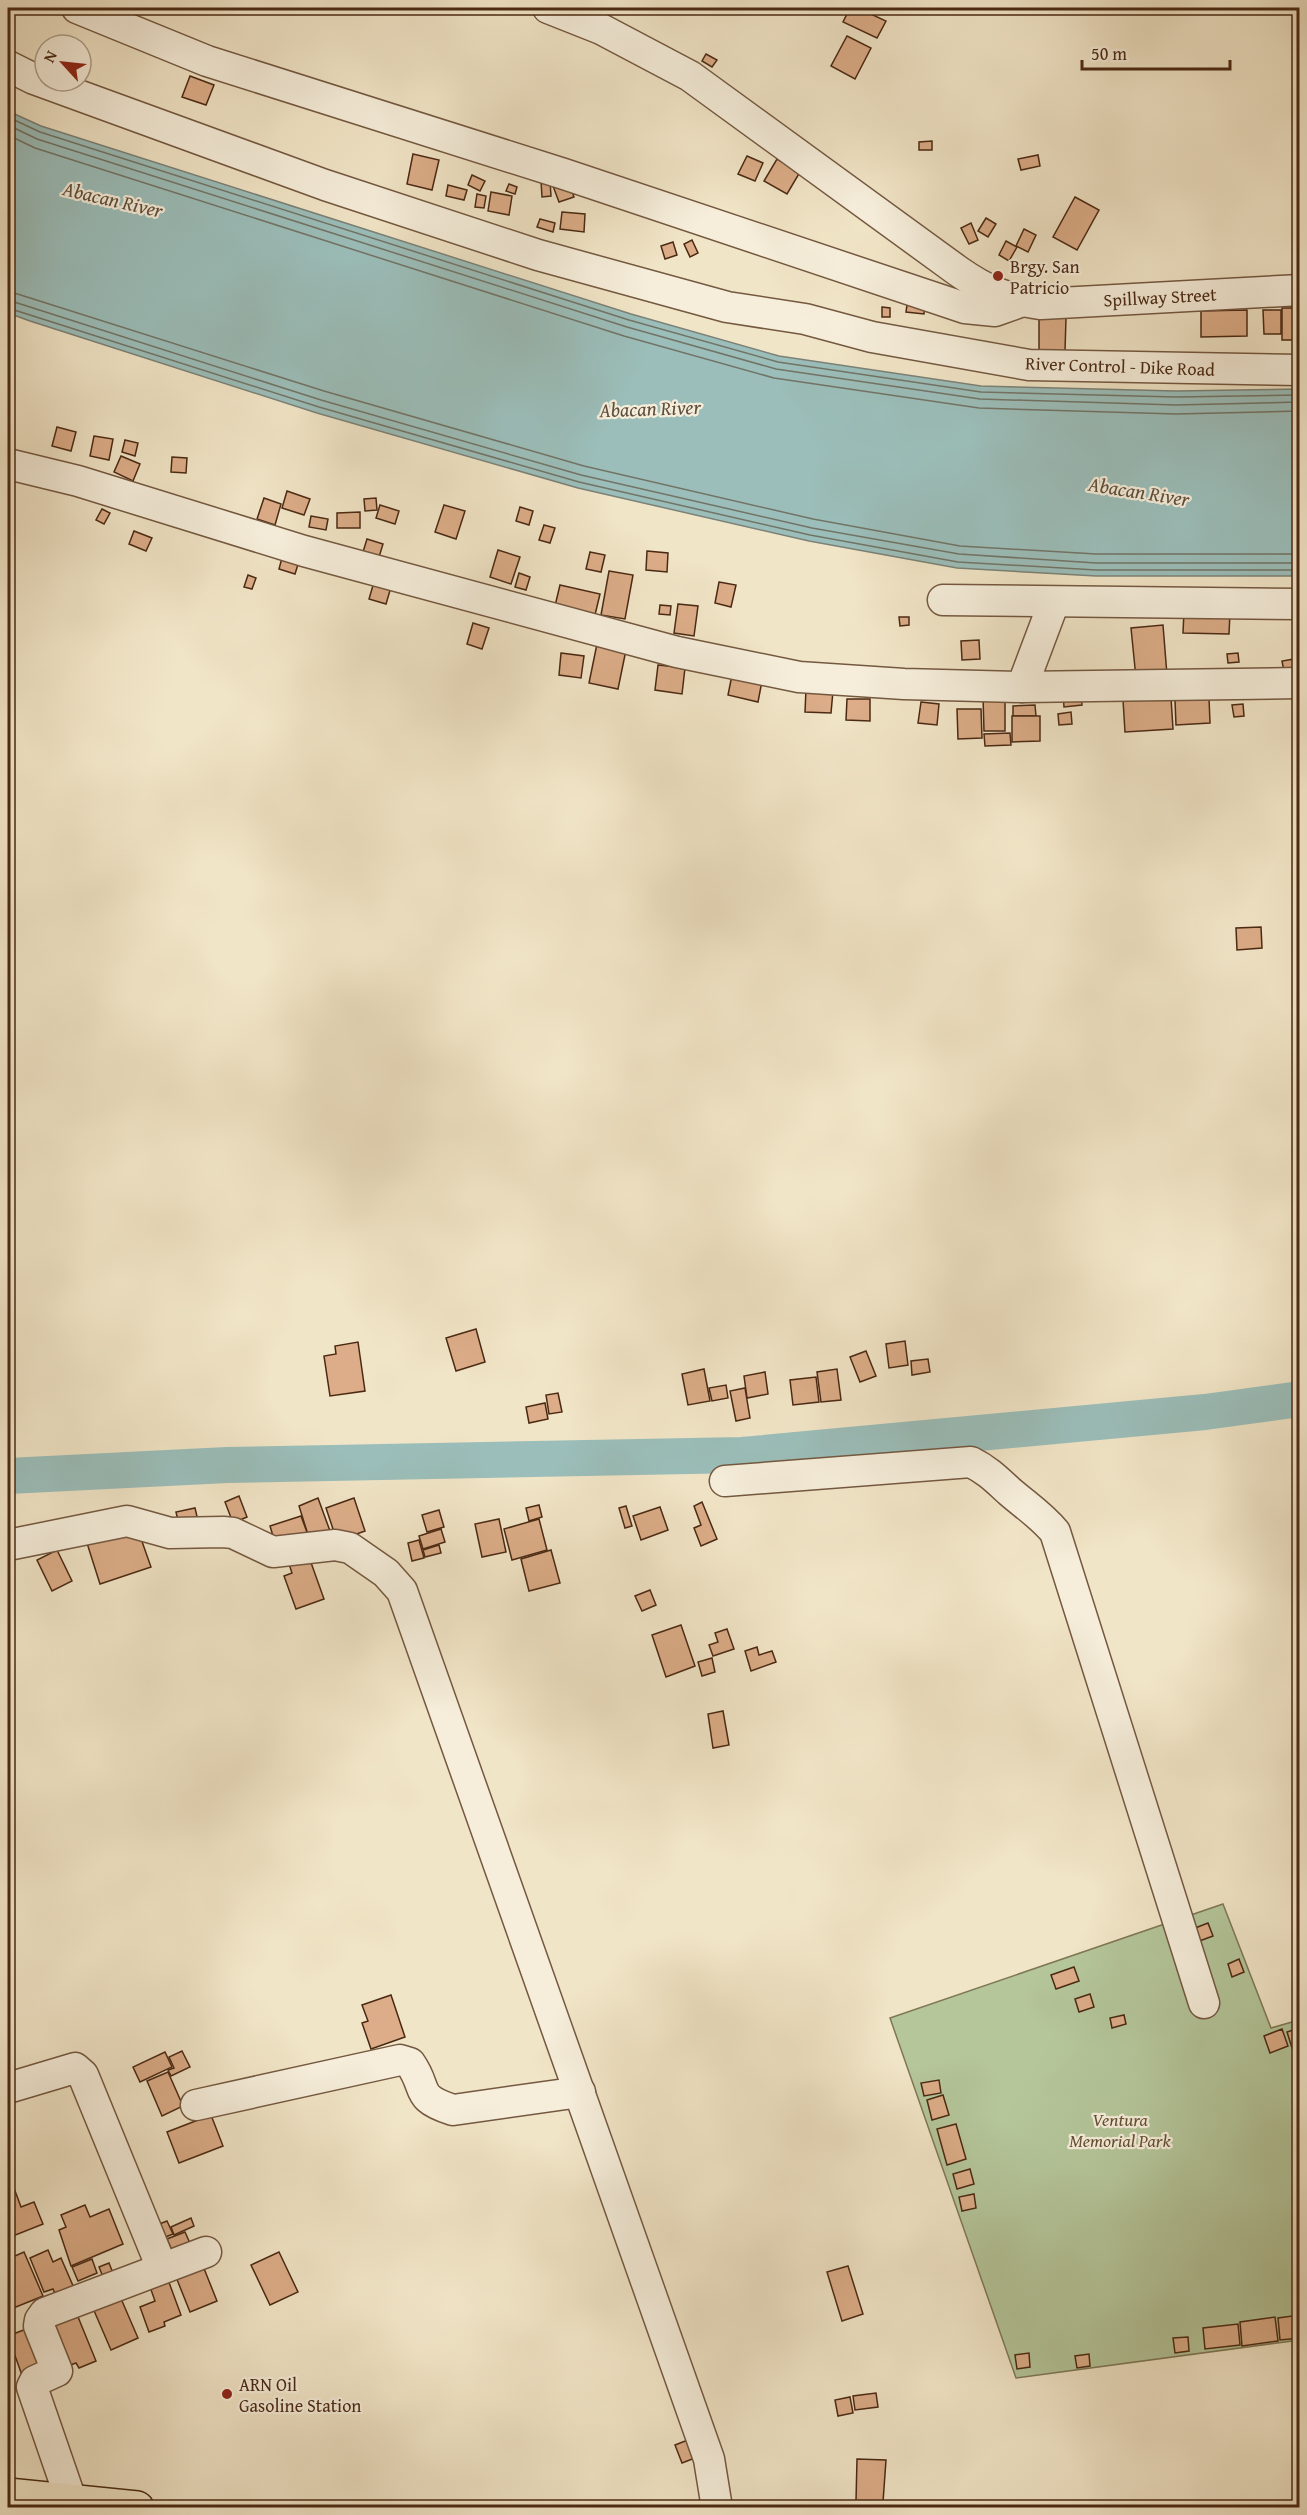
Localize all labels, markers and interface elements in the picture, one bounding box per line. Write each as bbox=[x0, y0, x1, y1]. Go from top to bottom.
north arrow bbox=[33, 33, 93, 93]
scale bar bbox=[1082, 33, 1230, 71]
text: 50 m bbox=[1091, 40, 1127, 67]
text: N bbox=[37, 46, 63, 66]
water label: Abacan River bbox=[59, 173, 166, 225]
place label: Brgy. San Patricio bbox=[1010, 253, 1080, 301]
marker: Brgy. San Patricio bbox=[991, 269, 1005, 283]
street label: Spillway Street bbox=[1103, 281, 1218, 313]
street label: River Control - Dike Road bbox=[1025, 349, 1216, 383]
water label: Abacan River bbox=[598, 392, 702, 424]
water label: Abacan River bbox=[1085, 469, 1192, 513]
park label: Ventura Memorial Park bbox=[1069, 2106, 1171, 2154]
place label: ARN Oil Gasoline Station bbox=[239, 2371, 361, 2419]
marker: ARN Oil Gasoline Station bbox=[220, 2387, 234, 2401]

